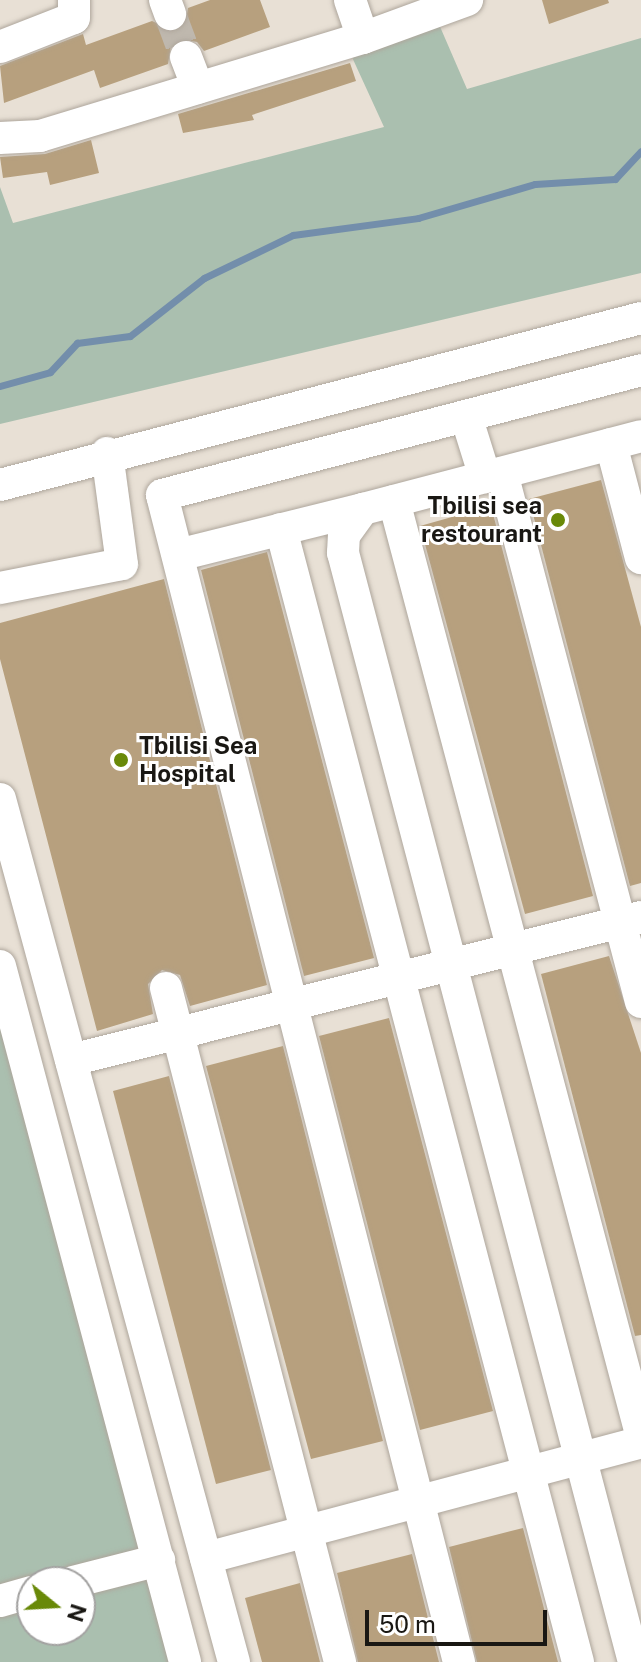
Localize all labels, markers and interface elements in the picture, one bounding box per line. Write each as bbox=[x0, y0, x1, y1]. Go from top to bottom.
place label: Tbilisi sea restourant bbox=[421, 492, 542, 548]
marker: Tbilisi sea restourant bbox=[549, 511, 567, 529]
place label: Tbilisi Sea Hospital bbox=[139, 732, 257, 788]
marker: Tbilisi Sea Hospital bbox=[110, 749, 132, 771]
north arrow bbox=[16, 1566, 96, 1646]
scale bar bbox=[369, 1594, 551, 1644]
text: N bbox=[62, 1601, 92, 1625]
text: 50 m bbox=[379, 1610, 436, 1638]

